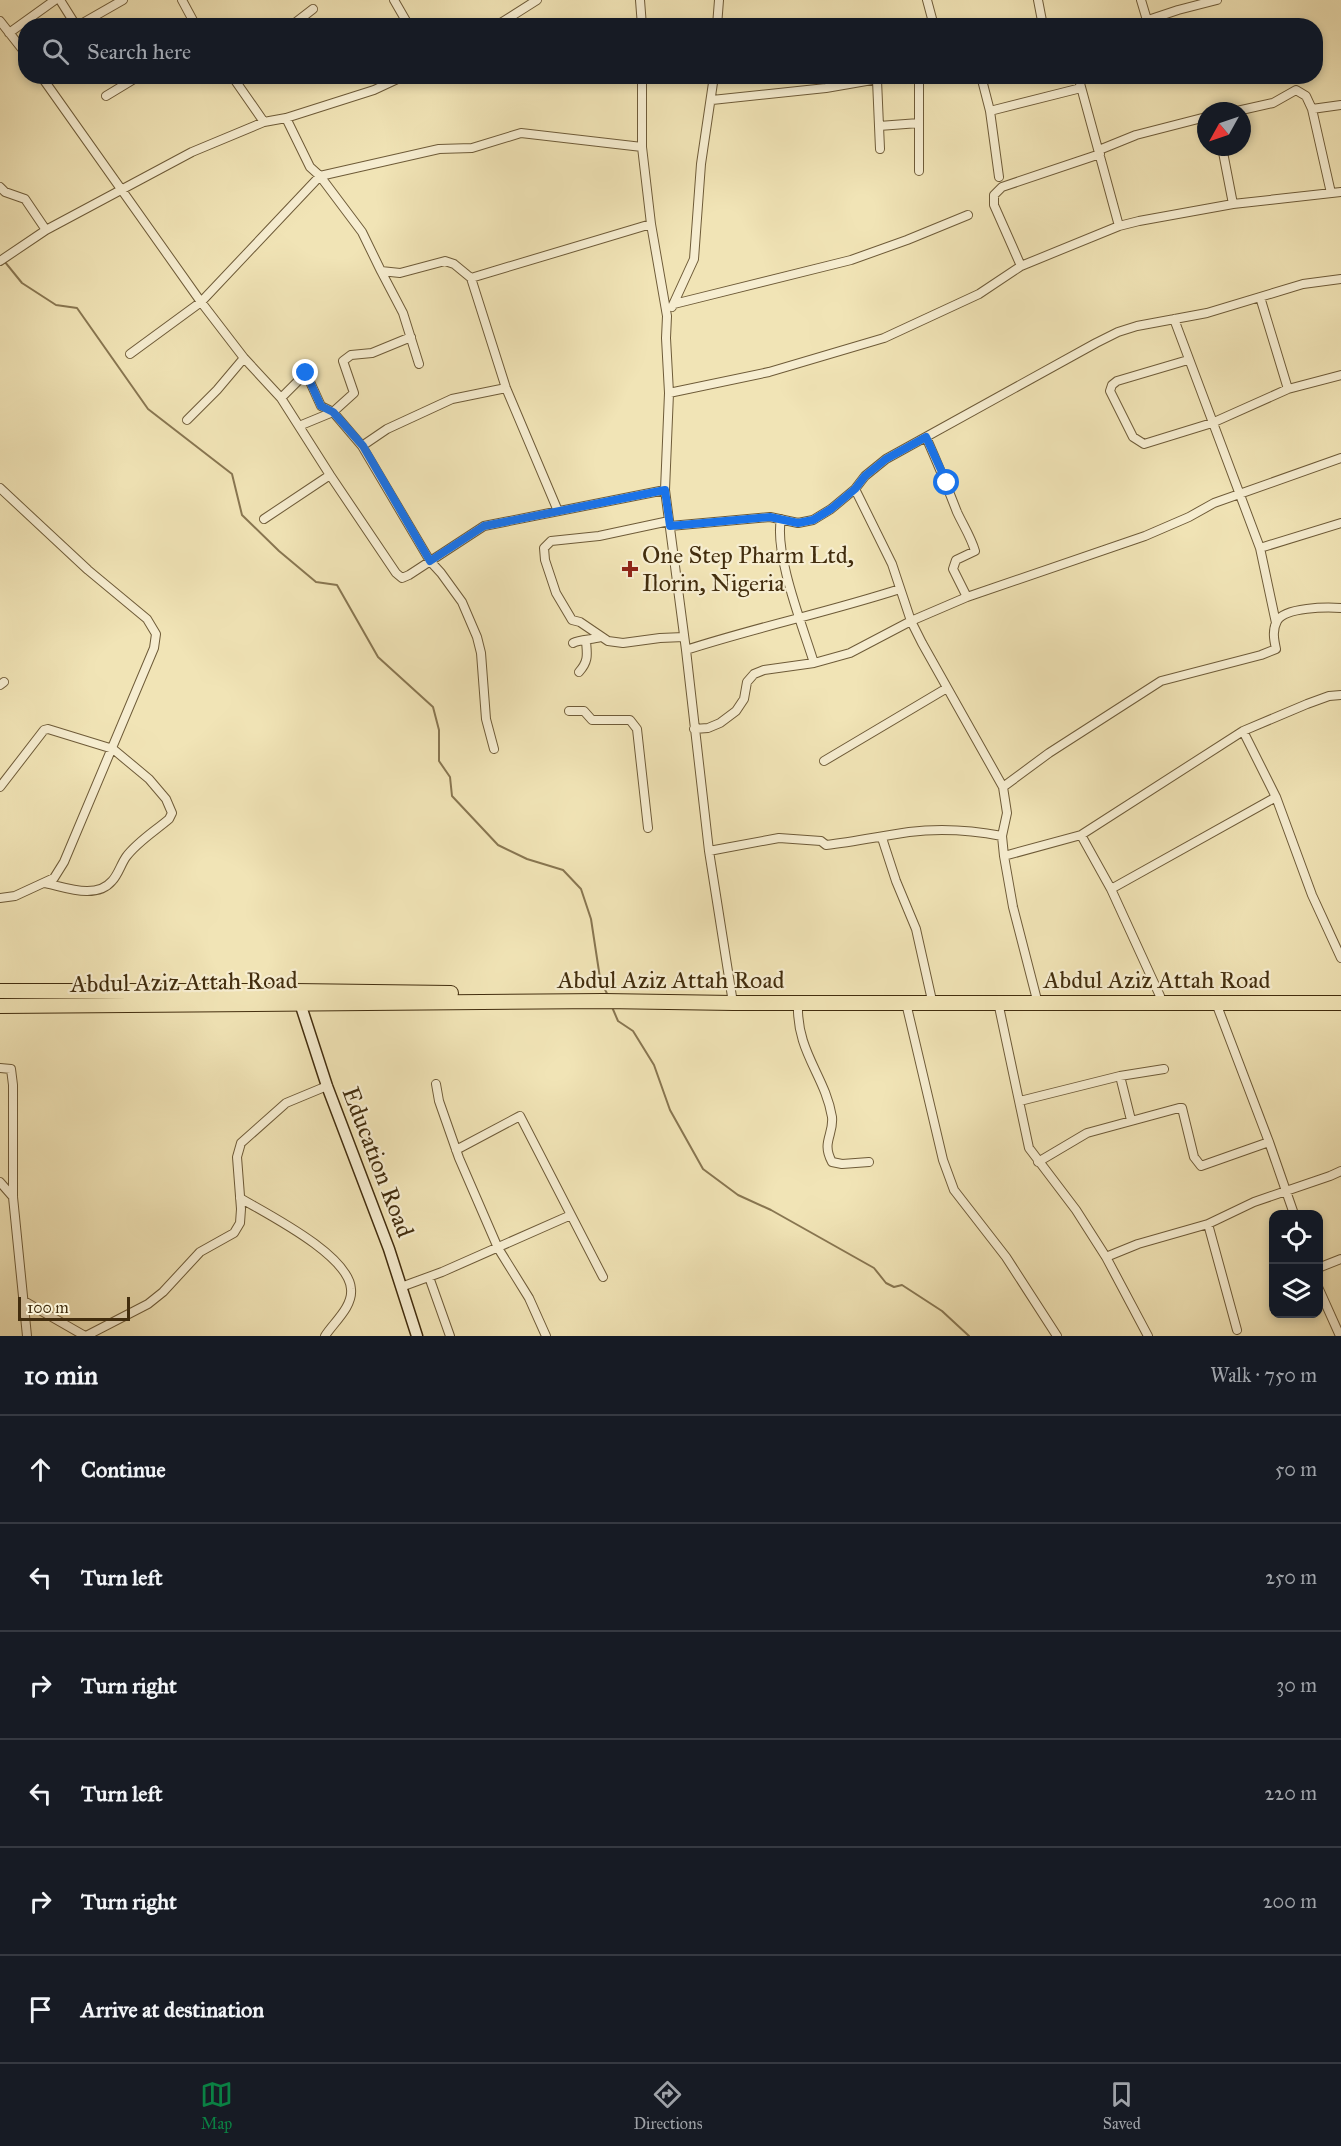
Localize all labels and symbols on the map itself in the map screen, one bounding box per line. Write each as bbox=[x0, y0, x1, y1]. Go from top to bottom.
north arrow bbox=[1197, 102, 1251, 156]
route end bbox=[292, 359, 318, 385]
route start bbox=[933, 469, 959, 495]
place label: One Step Pharm Ltd, Ilorin, Nigeria bbox=[642, 540, 854, 598]
marker: One Step Pharm Ltd, Ilorin, Nigeria bbox=[623, 562, 637, 576]
street label: Abdul Aziz Attah Road bbox=[69, 965, 298, 999]
street label: Abdul Aziz Attah Road bbox=[556, 965, 785, 995]
street label: Abdul Aziz Attah Road bbox=[1042, 965, 1271, 995]
street label: Education Road bbox=[336, 1082, 420, 1242]
scale bar bbox=[18, 1294, 130, 1322]

